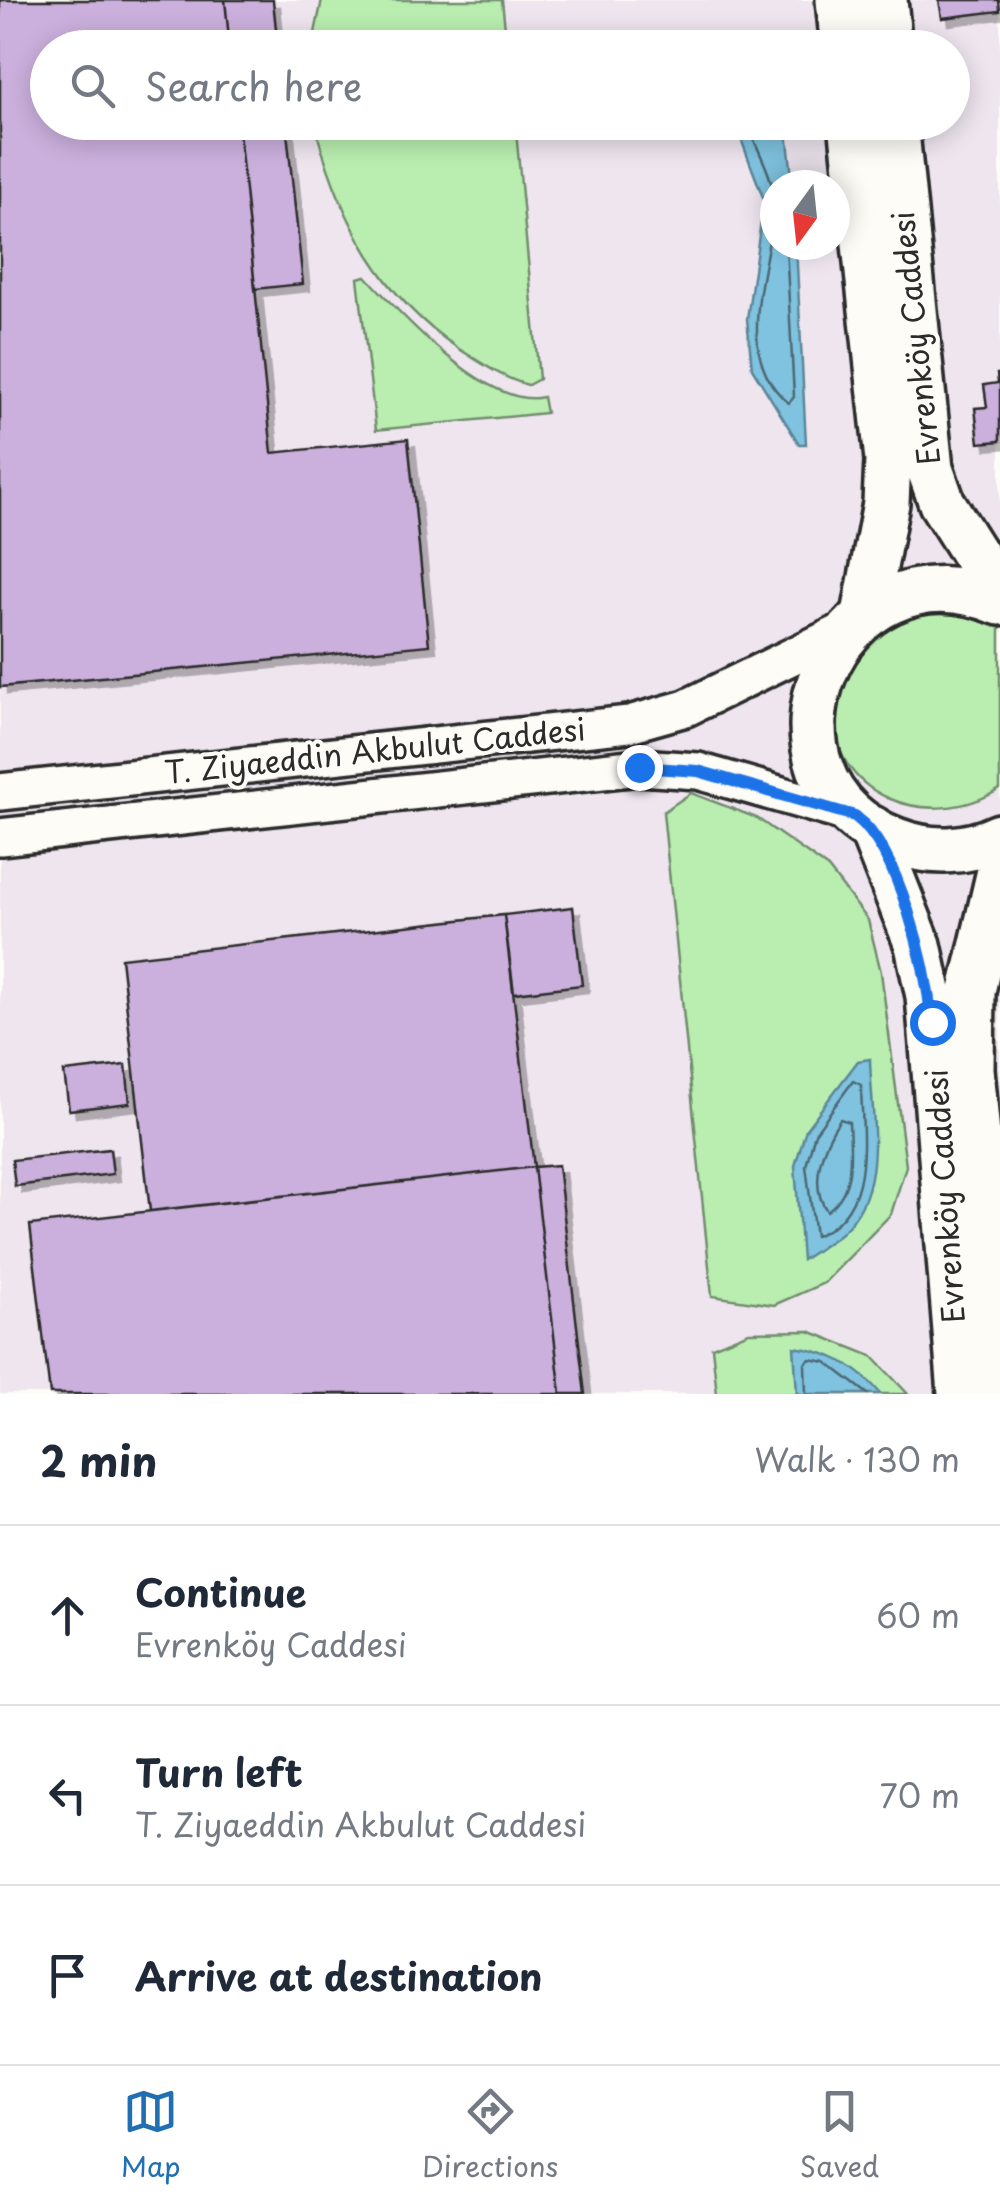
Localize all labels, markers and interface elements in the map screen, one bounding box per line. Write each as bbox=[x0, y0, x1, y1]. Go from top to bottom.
search box bbox=[30, 30, 970, 140]
text: Search here bbox=[145, 57, 362, 114]
icon: search bbox=[65, 58, 120, 113]
north arrow bbox=[760, 170, 850, 260]
street label: Evrenköy Caddesi bbox=[879, 209, 950, 467]
street label: T. Ziyaeddin Akbulut Caddesi bbox=[162, 705, 587, 794]
route end bbox=[617, 745, 663, 791]
route start bbox=[910, 1000, 956, 1046]
street label: Evrenköy Caddesi bbox=[912, 1068, 975, 1325]
text: 2 min bbox=[40, 1428, 157, 1491]
text: Walk · 130 m bbox=[755, 1435, 960, 1483]
text: Continue bbox=[135, 1563, 306, 1620]
icon: ahead bbox=[40, 1588, 95, 1643]
text: 60 m bbox=[876, 1591, 960, 1639]
text: Evrenköy Caddesi bbox=[135, 1620, 407, 1668]
text: Turn left bbox=[135, 1743, 303, 1800]
icon: left bbox=[40, 1768, 95, 1823]
text: 70 m bbox=[880, 1771, 960, 1819]
text: T. Ziyaeddin Akbulut Caddesi bbox=[135, 1800, 586, 1848]
text: Arrive at destination bbox=[135, 1947, 543, 2004]
icon: arrive bbox=[40, 1948, 95, 2003]
tab: Map bbox=[121, 2084, 181, 2187]
tab: Directions bbox=[422, 2084, 558, 2187]
tab: Saved bbox=[800, 2084, 879, 2187]

